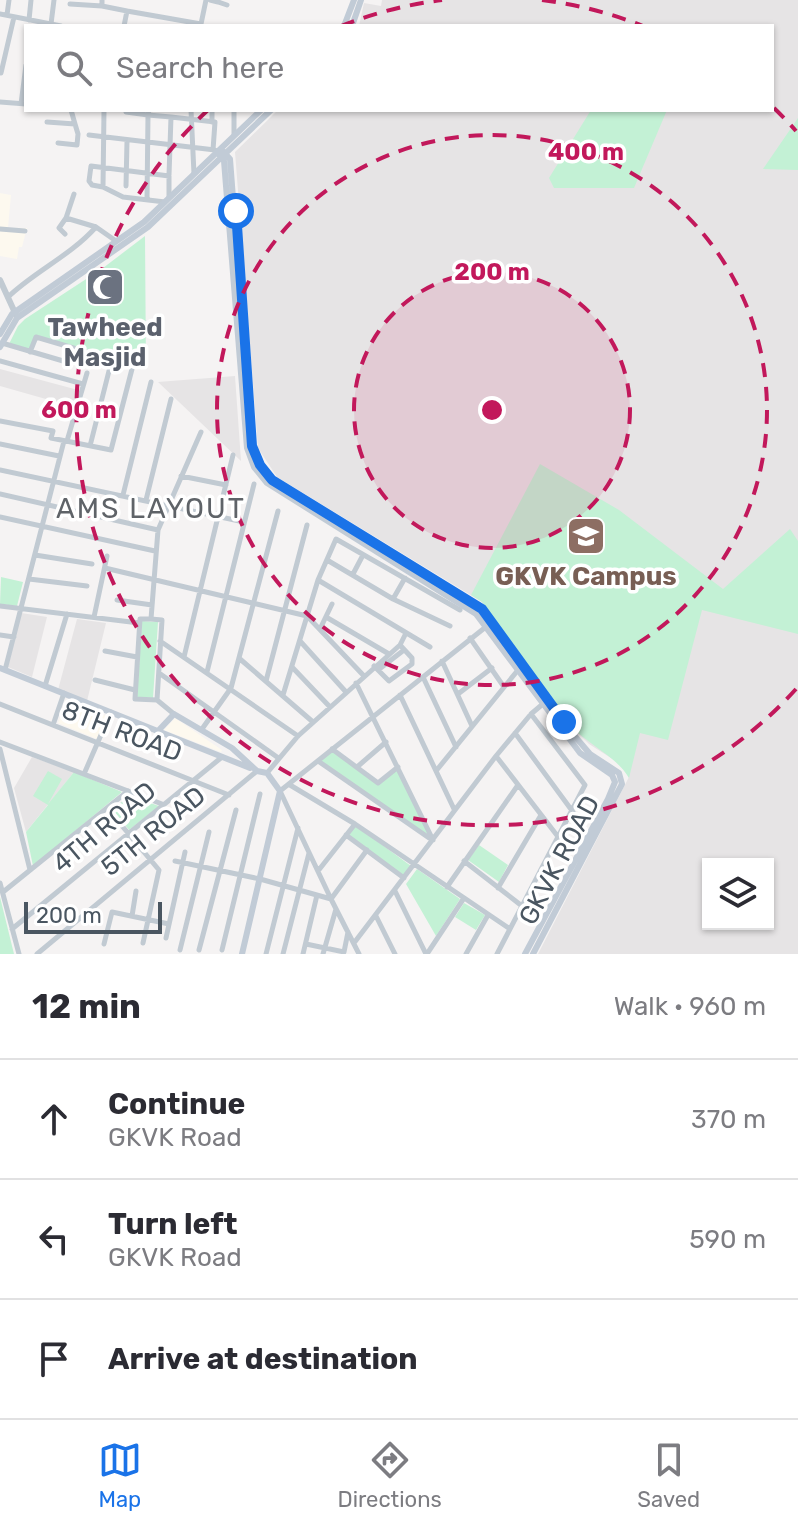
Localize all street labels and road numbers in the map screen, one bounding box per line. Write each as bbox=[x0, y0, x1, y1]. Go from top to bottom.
street label: 8TH ROAD bbox=[57, 694, 186, 769]
street label: 4TH ROAD bbox=[46, 775, 162, 879]
street label: 5TH ROAD bbox=[95, 780, 212, 883]
street label: GKVK ROAD bbox=[512, 790, 606, 930]

